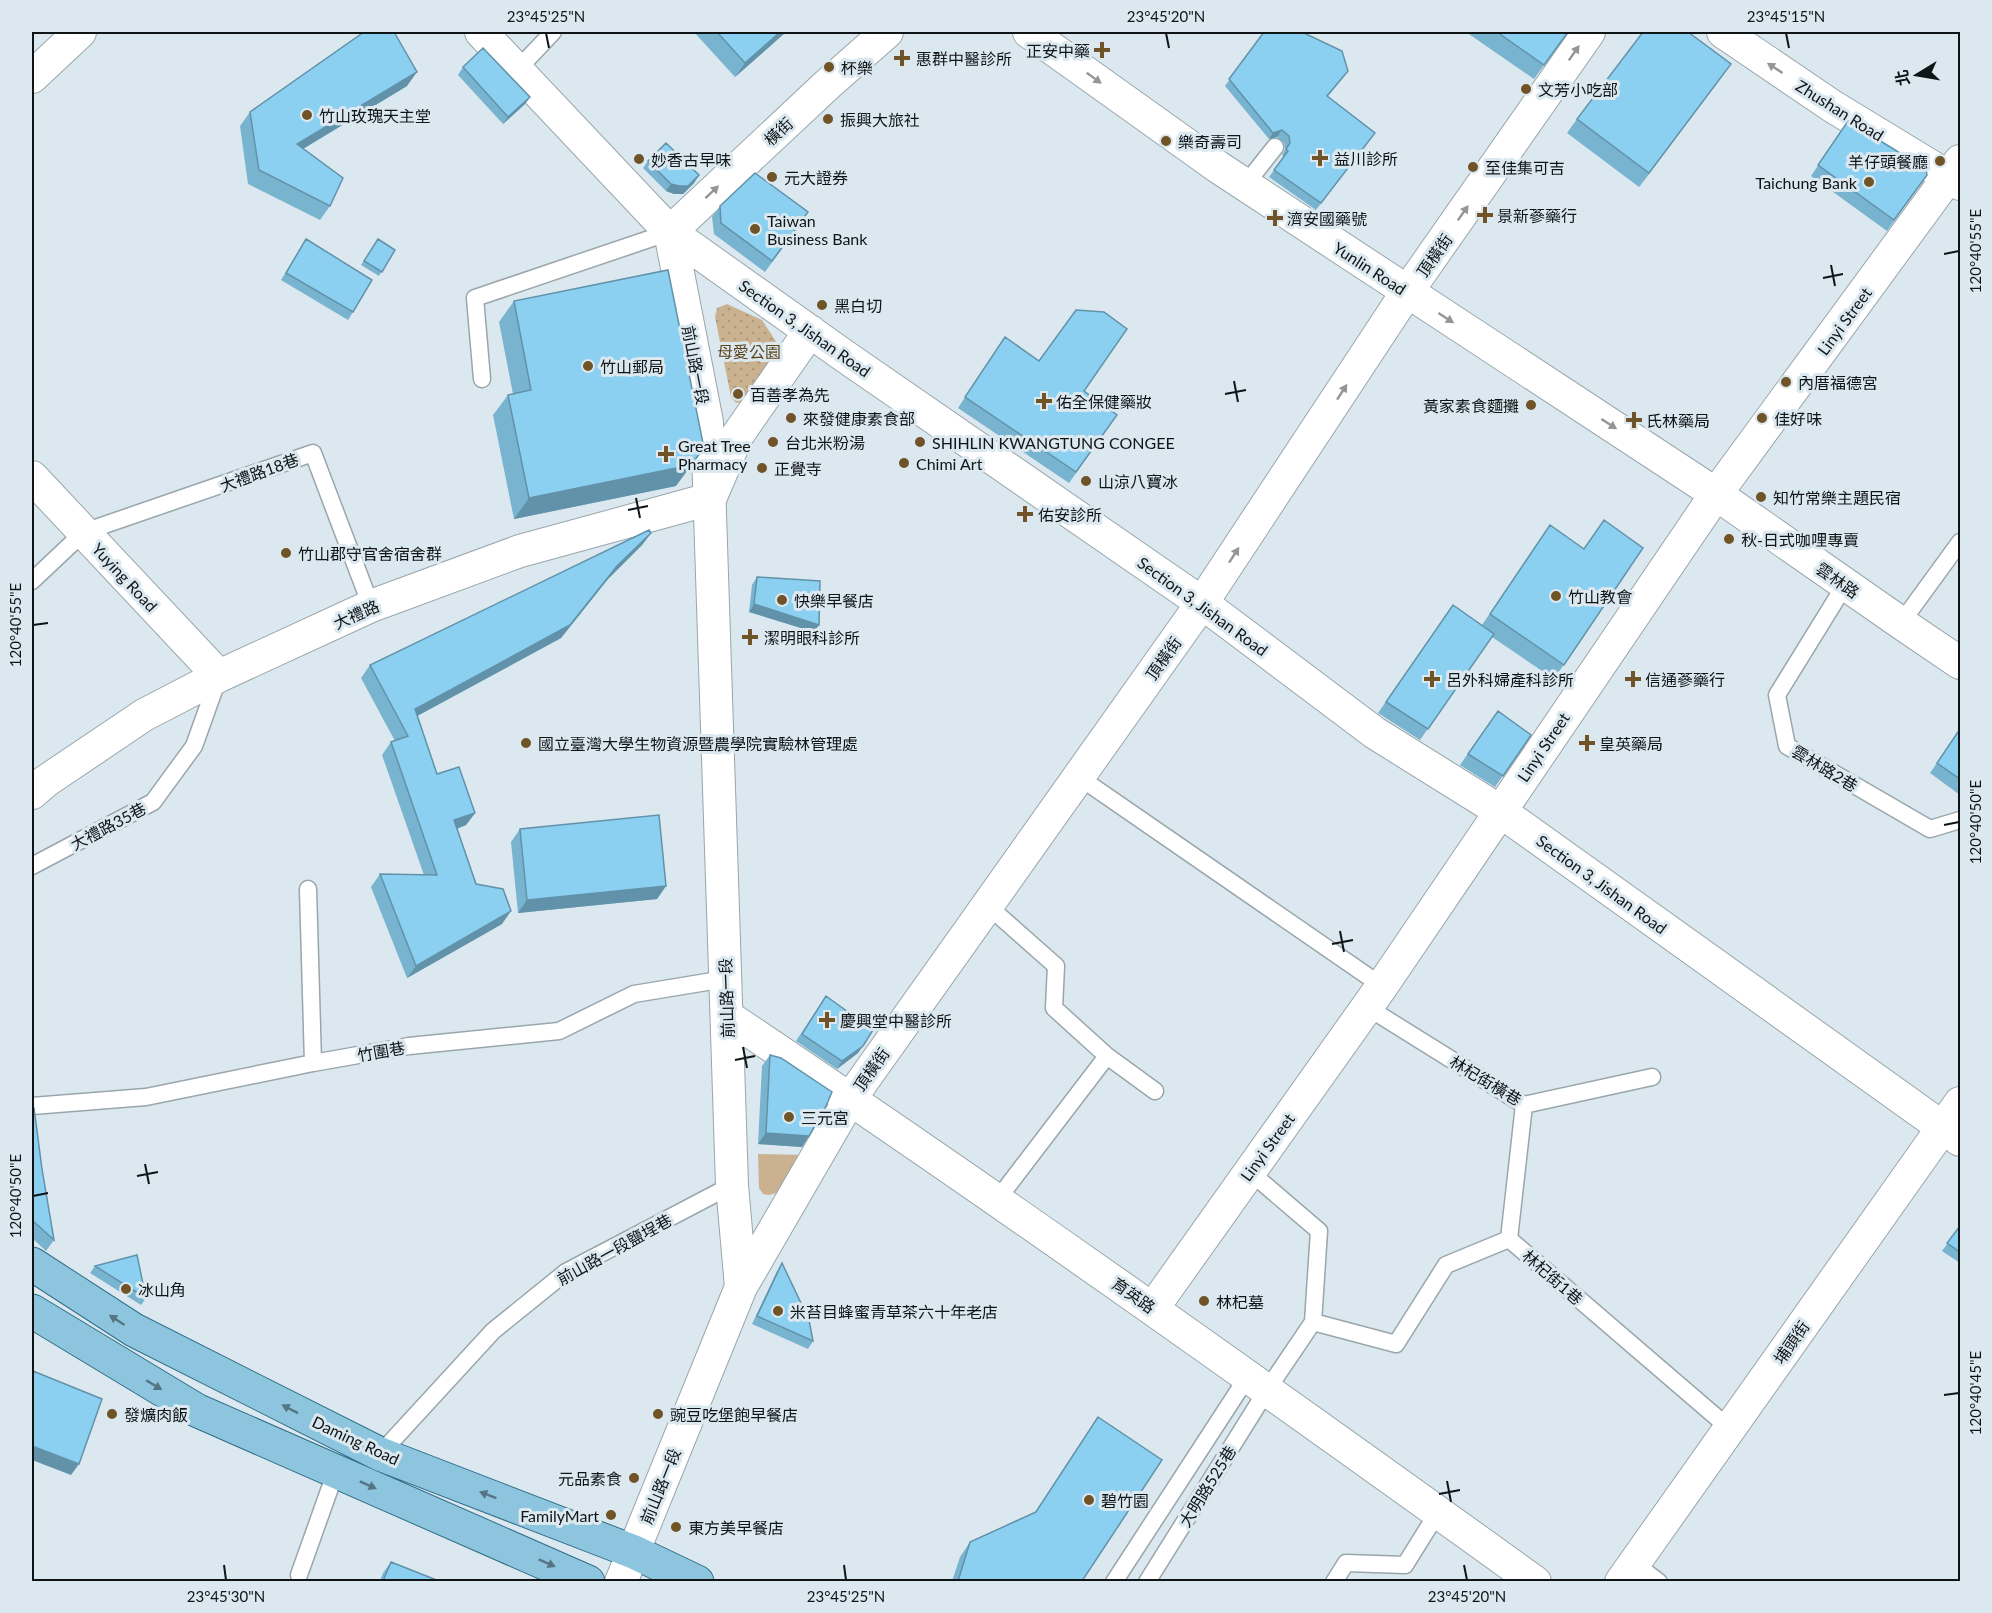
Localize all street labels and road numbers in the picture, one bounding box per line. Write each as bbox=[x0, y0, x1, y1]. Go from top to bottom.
street label: Zhushan Road bbox=[1793, 76, 1887, 144]
street label: 橫街 bbox=[760, 113, 796, 149]
street label: 頂橫街 bbox=[1412, 230, 1456, 280]
street label: Yunlin Road bbox=[1330, 238, 1410, 298]
street label: Section 3, Jishan Road bbox=[736, 275, 874, 381]
street label: Linyi Street bbox=[1813, 283, 1875, 359]
street label: 前山路一段 bbox=[679, 324, 713, 406]
street label: 大禮路18巷 bbox=[217, 449, 301, 495]
street label: Yuying Road bbox=[89, 539, 161, 615]
street label: Section 3, Jishan Road bbox=[1134, 552, 1272, 660]
street label: 雲林路 bbox=[1813, 558, 1863, 602]
street label: 大禮路 bbox=[330, 596, 382, 632]
street label: 頂橫街 bbox=[1141, 633, 1185, 683]
street label: Linyi Street bbox=[1513, 709, 1573, 785]
street label: 雲林路2巷 bbox=[1789, 741, 1861, 795]
street label: 大禮路35巷 bbox=[67, 798, 149, 854]
street label: Section 3, Jishan Road bbox=[1533, 830, 1671, 938]
street label: 前山路一段 bbox=[715, 958, 737, 1038]
street label: 竹圍巷 bbox=[356, 1037, 406, 1065]
street label: 頂橫街 bbox=[849, 1044, 893, 1094]
street label: 林杞街橫巷 bbox=[1447, 1051, 1525, 1109]
street label: Linyi Street bbox=[1236, 1109, 1298, 1185]
street label: 前山路一段鹽埕巷 bbox=[553, 1210, 675, 1288]
street label: 林杞街1巷 bbox=[1519, 1246, 1587, 1308]
street label: 育英路 bbox=[1109, 1273, 1159, 1317]
street label: 埔頭街 bbox=[1769, 1317, 1813, 1367]
street label: Daming Road bbox=[310, 1412, 402, 1468]
street label: 大明路525巷 bbox=[1175, 1442, 1239, 1530]
street label: 前山路一段 bbox=[636, 1445, 684, 1527]

